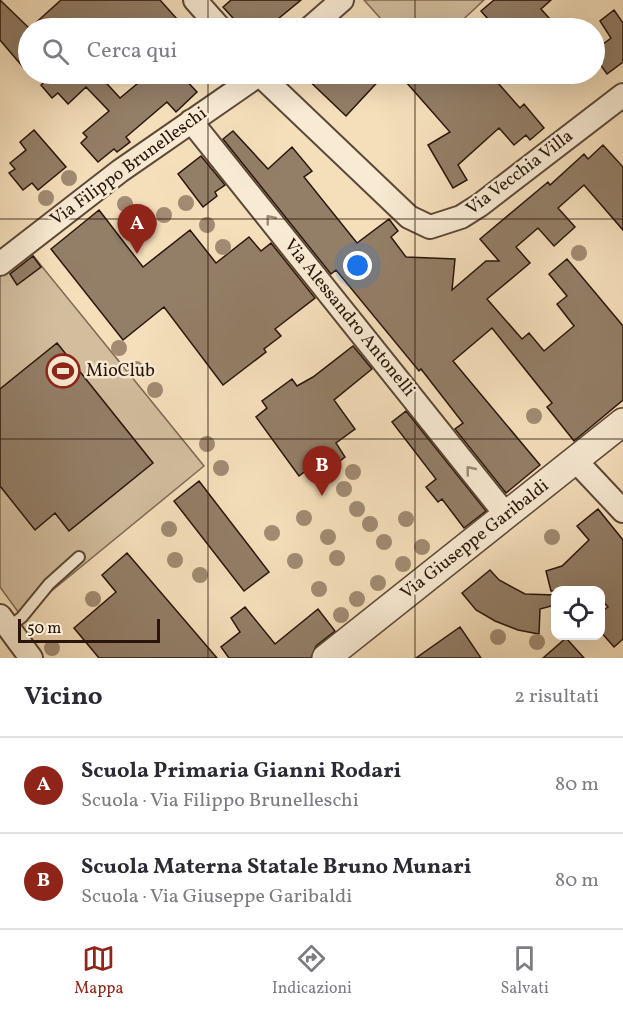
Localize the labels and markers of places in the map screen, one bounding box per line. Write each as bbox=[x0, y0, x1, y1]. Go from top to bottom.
pin: A bbox=[118, 204, 156, 254]
sports icon: MioClub bbox=[45, 353, 81, 389]
place label: MioClub bbox=[86, 359, 155, 384]
pin: B bbox=[302, 446, 342, 496]

